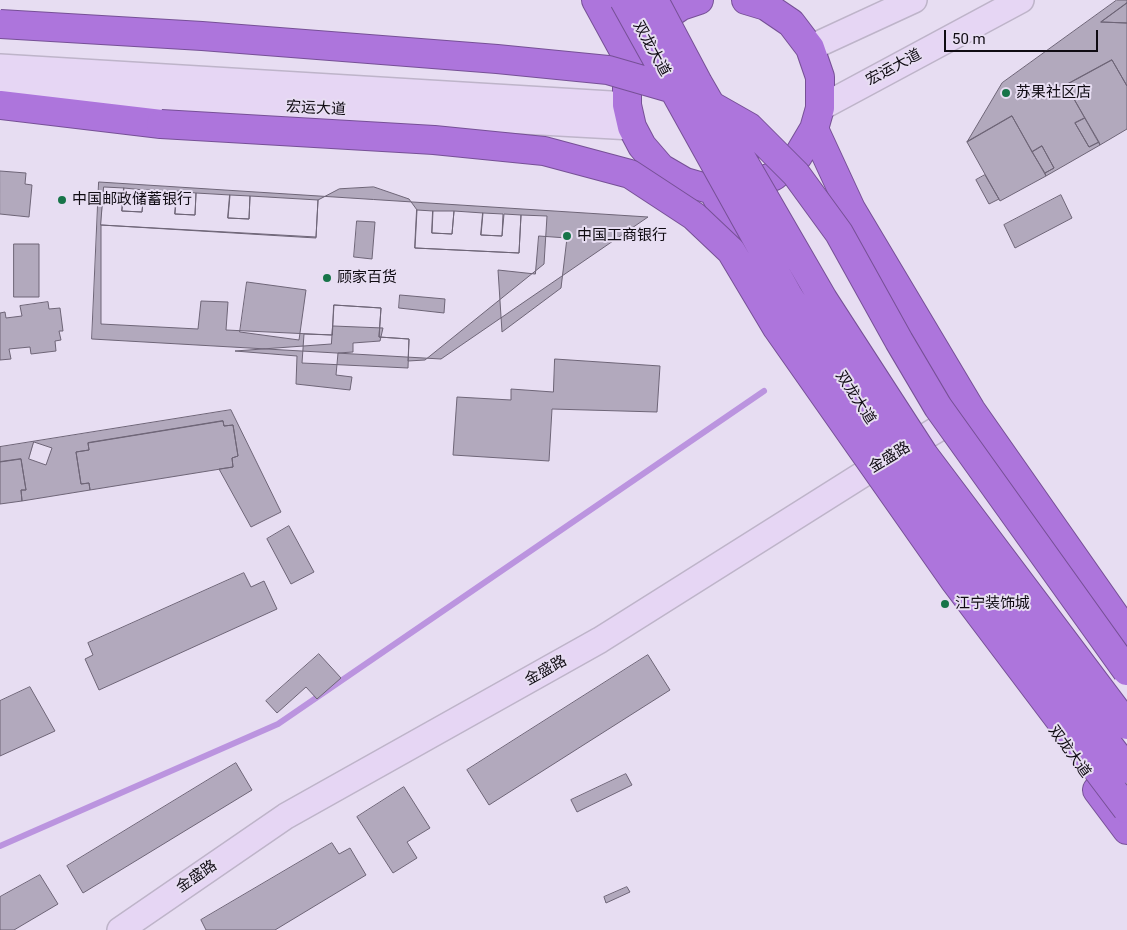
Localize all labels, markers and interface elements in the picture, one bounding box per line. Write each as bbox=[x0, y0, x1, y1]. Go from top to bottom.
street label: 双龙大道 bbox=[629, 18, 673, 80]
scale bar bbox=[947, 20, 1101, 52]
text: 50 m bbox=[952, 30, 986, 48]
street label: 宏运大道 bbox=[863, 46, 925, 90]
place label: 苏果社区店 bbox=[1016, 84, 1091, 102]
marker: 苏果社区店 bbox=[1000, 87, 1012, 99]
street label: 宏运大道 bbox=[286, 98, 346, 120]
place label: 中国邮政储蓄银行 bbox=[72, 191, 192, 209]
marker: 中国邮政储蓄银行 bbox=[56, 194, 68, 206]
place label: 中国工商银行 bbox=[577, 227, 667, 245]
marker: 中国工商银行 bbox=[561, 230, 573, 242]
place label: 顾家百货 bbox=[337, 269, 397, 287]
marker: 顾家百货 bbox=[321, 272, 333, 284]
street label: 双龙大道 bbox=[831, 368, 879, 428]
street label: 金盛路 bbox=[866, 439, 914, 477]
place label: 江宁装饰城 bbox=[955, 595, 1030, 613]
marker: 江宁装饰城 bbox=[939, 598, 951, 610]
street label: 金盛路 bbox=[522, 652, 570, 690]
street label: 双龙大道 bbox=[1044, 722, 1094, 782]
street label: 金盛路 bbox=[173, 857, 221, 897]

